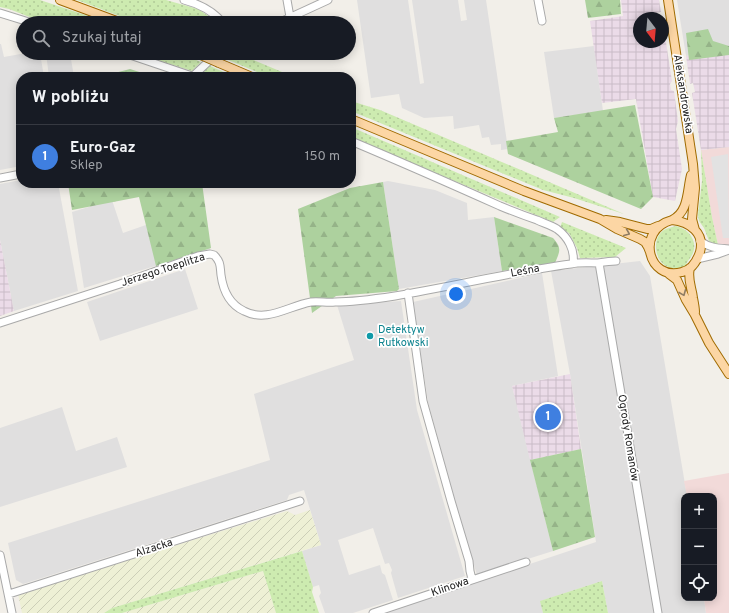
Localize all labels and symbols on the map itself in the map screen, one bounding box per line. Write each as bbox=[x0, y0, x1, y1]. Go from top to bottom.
north arrow bbox=[633, 12, 669, 48]
street label: Aleksandrowska bbox=[670, 54, 696, 135]
one-way arrow bbox=[624, 229, 631, 237]
street label: Jerzego Toeplitza bbox=[119, 250, 207, 290]
street label: Leśna bbox=[509, 261, 541, 281]
your location bbox=[446, 284, 466, 304]
one-way arrow bbox=[679, 290, 687, 297]
place label: Detektyw Rutkowski bbox=[378, 323, 428, 350]
marker: Detektyw Rutkowski bbox=[365, 331, 375, 341]
street label: Ogrody Romanów bbox=[614, 394, 642, 483]
pin: 1 bbox=[535, 402, 561, 432]
street label: Alzacka bbox=[133, 535, 175, 561]
street label: Klinowa bbox=[429, 574, 471, 600]

